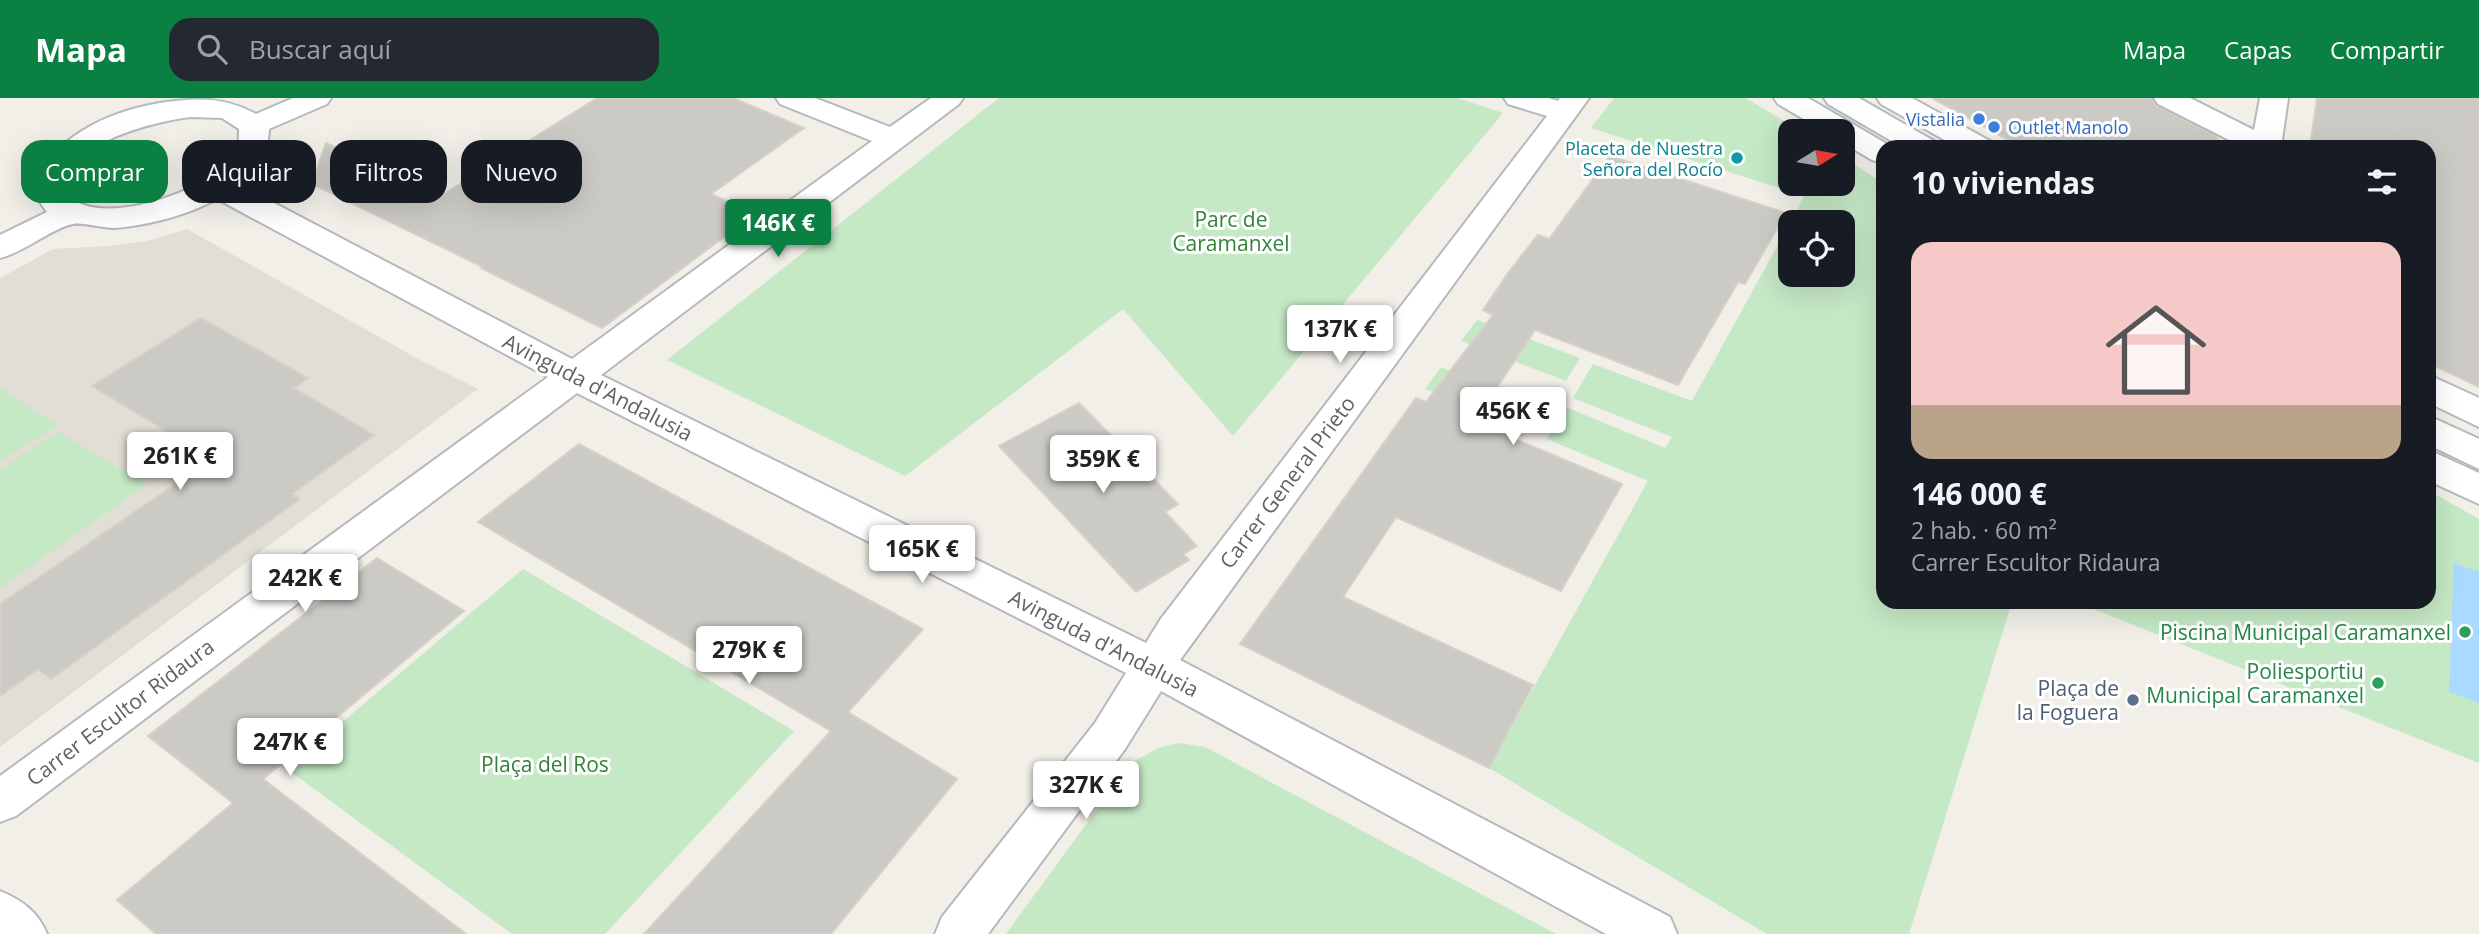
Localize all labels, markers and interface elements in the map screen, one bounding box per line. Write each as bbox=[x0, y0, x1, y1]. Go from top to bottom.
search box bbox=[169, 18, 659, 81]
text: Mapa bbox=[35, 27, 127, 72]
icon: search bbox=[193, 30, 231, 68]
text: Buscar aquí bbox=[249, 31, 391, 67]
text: Mapa bbox=[2123, 33, 2186, 66]
text: Capas bbox=[2224, 33, 2292, 66]
text: Compartir bbox=[2330, 33, 2444, 66]
place label: Vistalia bbox=[1906, 107, 1965, 131]
marker: Vistalia bbox=[1971, 111, 1987, 127]
place label: Outlet Manolo bbox=[2008, 115, 2129, 139]
north arrow bbox=[1778, 119, 1855, 196]
map controls bbox=[1778, 119, 1855, 287]
marker: Outlet Manolo bbox=[1986, 119, 2002, 135]
place label: Placeta de Nuestra Señora del Rocío bbox=[1565, 136, 1723, 181]
chip: Comprar bbox=[21, 140, 168, 203]
chip: Alquilar bbox=[182, 140, 316, 203]
chip: Filtros bbox=[330, 140, 447, 203]
chip: Nuevo bbox=[461, 140, 582, 203]
marker: Placeta de Nuestra Señora del Rocío bbox=[1729, 150, 1745, 166]
text: 10 viviendas bbox=[1911, 162, 2095, 203]
icon: filters bbox=[2363, 163, 2401, 201]
pin: 146K € bbox=[721, 200, 835, 259]
park label: Parc de Caramanxel bbox=[1172, 205, 1290, 257]
text: 146K € bbox=[741, 206, 815, 238]
button: locate bbox=[1778, 210, 1855, 287]
icon: home bbox=[2093, 287, 2219, 413]
pin: 137K € bbox=[1283, 306, 1397, 365]
text: 137K € bbox=[1303, 312, 1377, 344]
street label: Avinguda d'Andalusia bbox=[498, 327, 698, 447]
pin: 456K € bbox=[1456, 388, 1570, 447]
street label: Carrer General Prieto bbox=[1213, 390, 1361, 574]
text: 456K € bbox=[1476, 394, 1550, 426]
pin: 261K € bbox=[123, 432, 237, 492]
pin: 359K € bbox=[1046, 436, 1160, 495]
text: 261K € bbox=[143, 439, 217, 471]
text: 359K € bbox=[1066, 442, 1140, 474]
text: 146 000 € bbox=[1911, 473, 2047, 514]
text: 2 hab. · 60 m² bbox=[1911, 514, 2057, 546]
pin: 165K € bbox=[865, 526, 979, 585]
text: 165K € bbox=[885, 532, 959, 564]
text: Carrer Escultor Ridaura bbox=[1911, 546, 2161, 578]
pin: 242K € bbox=[248, 554, 362, 614]
text: 242K € bbox=[268, 561, 342, 593]
street label: Avinguda d'Andalusia bbox=[1004, 583, 1204, 703]
place label: Piscina Municipal Caramanxel bbox=[2160, 618, 2451, 646]
marker: Piscina Municipal Caramanxel bbox=[2457, 624, 2473, 640]
pin: 279K € bbox=[692, 626, 806, 686]
street label: Carrer Escultor Ridaura bbox=[21, 632, 219, 792]
text: 279K € bbox=[712, 633, 786, 665]
place label: Poliesportiu Municipal Caramanxel bbox=[2146, 657, 2364, 709]
place label: Plaça de la Foguera bbox=[2017, 674, 2119, 726]
marker: Poliesportiu Municipal Caramanxel bbox=[2370, 675, 2386, 691]
marker: Plaça de la Foguera bbox=[2125, 692, 2141, 708]
pin: 247K € bbox=[233, 718, 347, 778]
text: 247K € bbox=[253, 725, 327, 757]
park label: Plaça del Ros bbox=[481, 750, 609, 778]
pin: 327K € bbox=[1029, 762, 1143, 821]
text: 327K € bbox=[1049, 768, 1123, 800]

